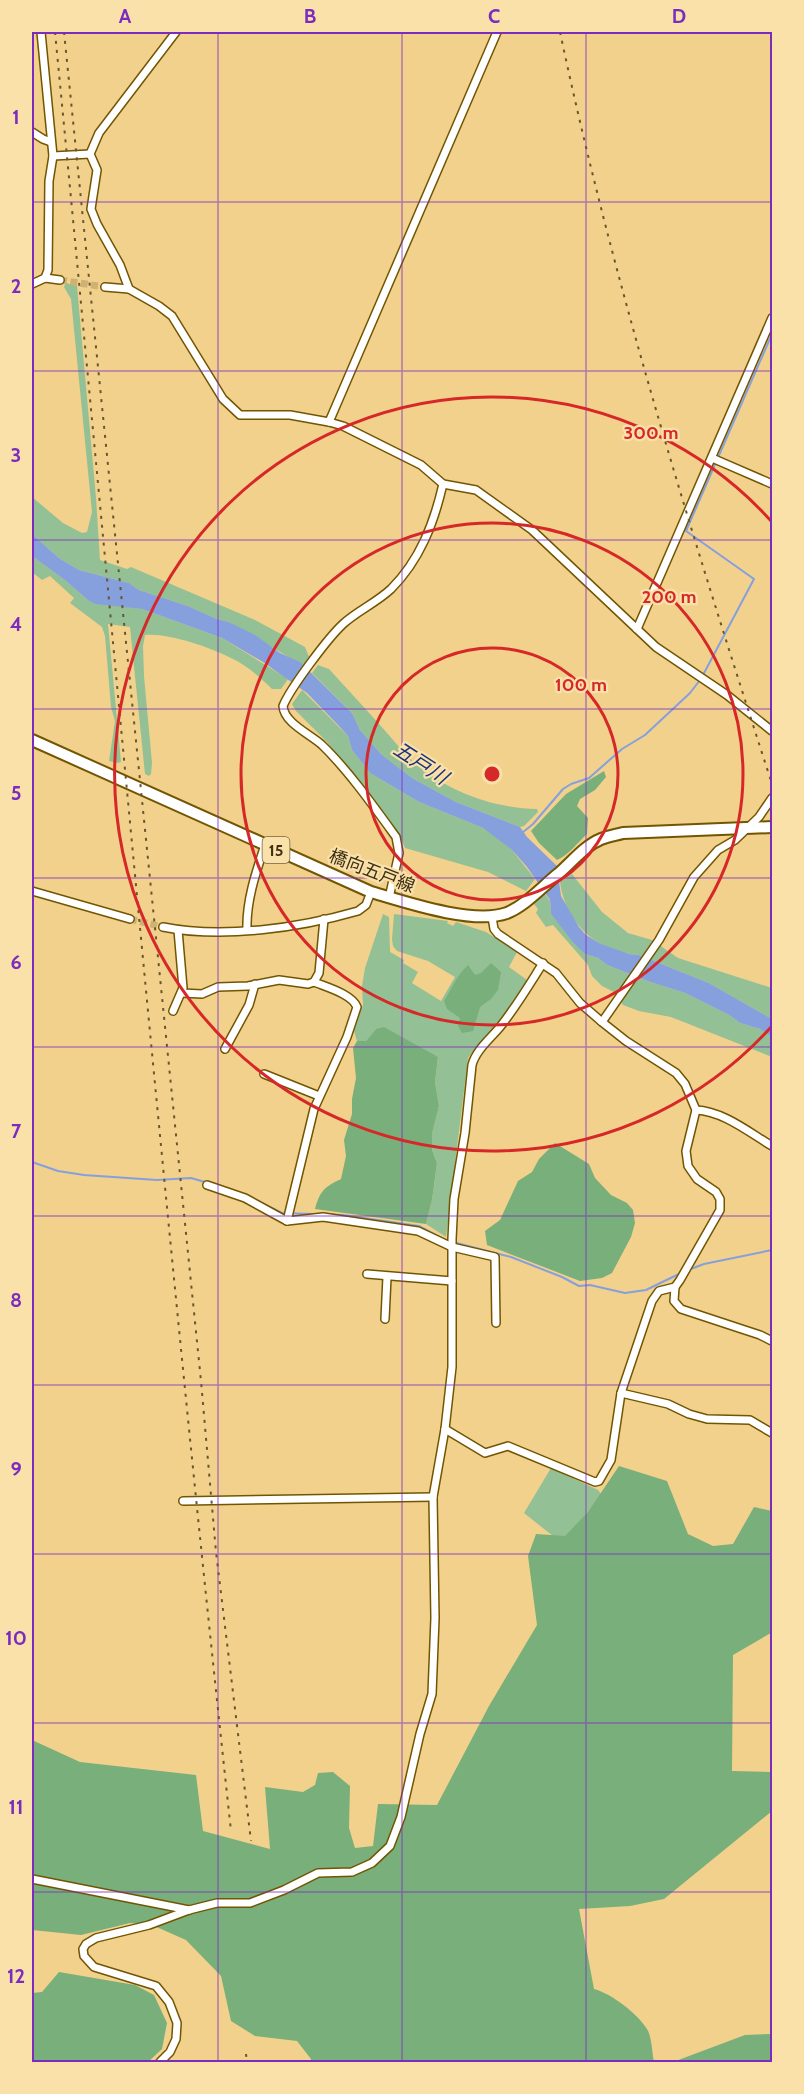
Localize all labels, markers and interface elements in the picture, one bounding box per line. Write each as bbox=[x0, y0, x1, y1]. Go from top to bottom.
text: A bbox=[119, 4, 132, 28]
text: B bbox=[304, 4, 316, 28]
text: C bbox=[488, 4, 500, 28]
text: D bbox=[672, 4, 686, 28]
text: 1 bbox=[12, 105, 20, 129]
text: 2 bbox=[11, 274, 21, 298]
text: 300 m bbox=[624, 422, 678, 444]
text: 3 bbox=[11, 443, 21, 467]
text: 200 m bbox=[642, 586, 696, 608]
text: 4 bbox=[10, 612, 22, 636]
text: 100 m bbox=[555, 674, 607, 696]
water label: 五戸川 bbox=[389, 737, 454, 790]
centre of rings bbox=[482, 764, 502, 784]
text: 5 bbox=[11, 781, 21, 805]
road number: 15 bbox=[262, 837, 290, 863]
street label: 橋向五戸線 bbox=[326, 845, 418, 897]
text: 6 bbox=[10, 950, 22, 974]
text: 7 bbox=[11, 1119, 22, 1143]
text: 8 bbox=[10, 1288, 22, 1312]
text: 9 bbox=[10, 1457, 22, 1481]
text: 10 bbox=[5, 1626, 27, 1650]
text: 11 bbox=[9, 1795, 23, 1819]
text: 12 bbox=[7, 1964, 25, 1988]

